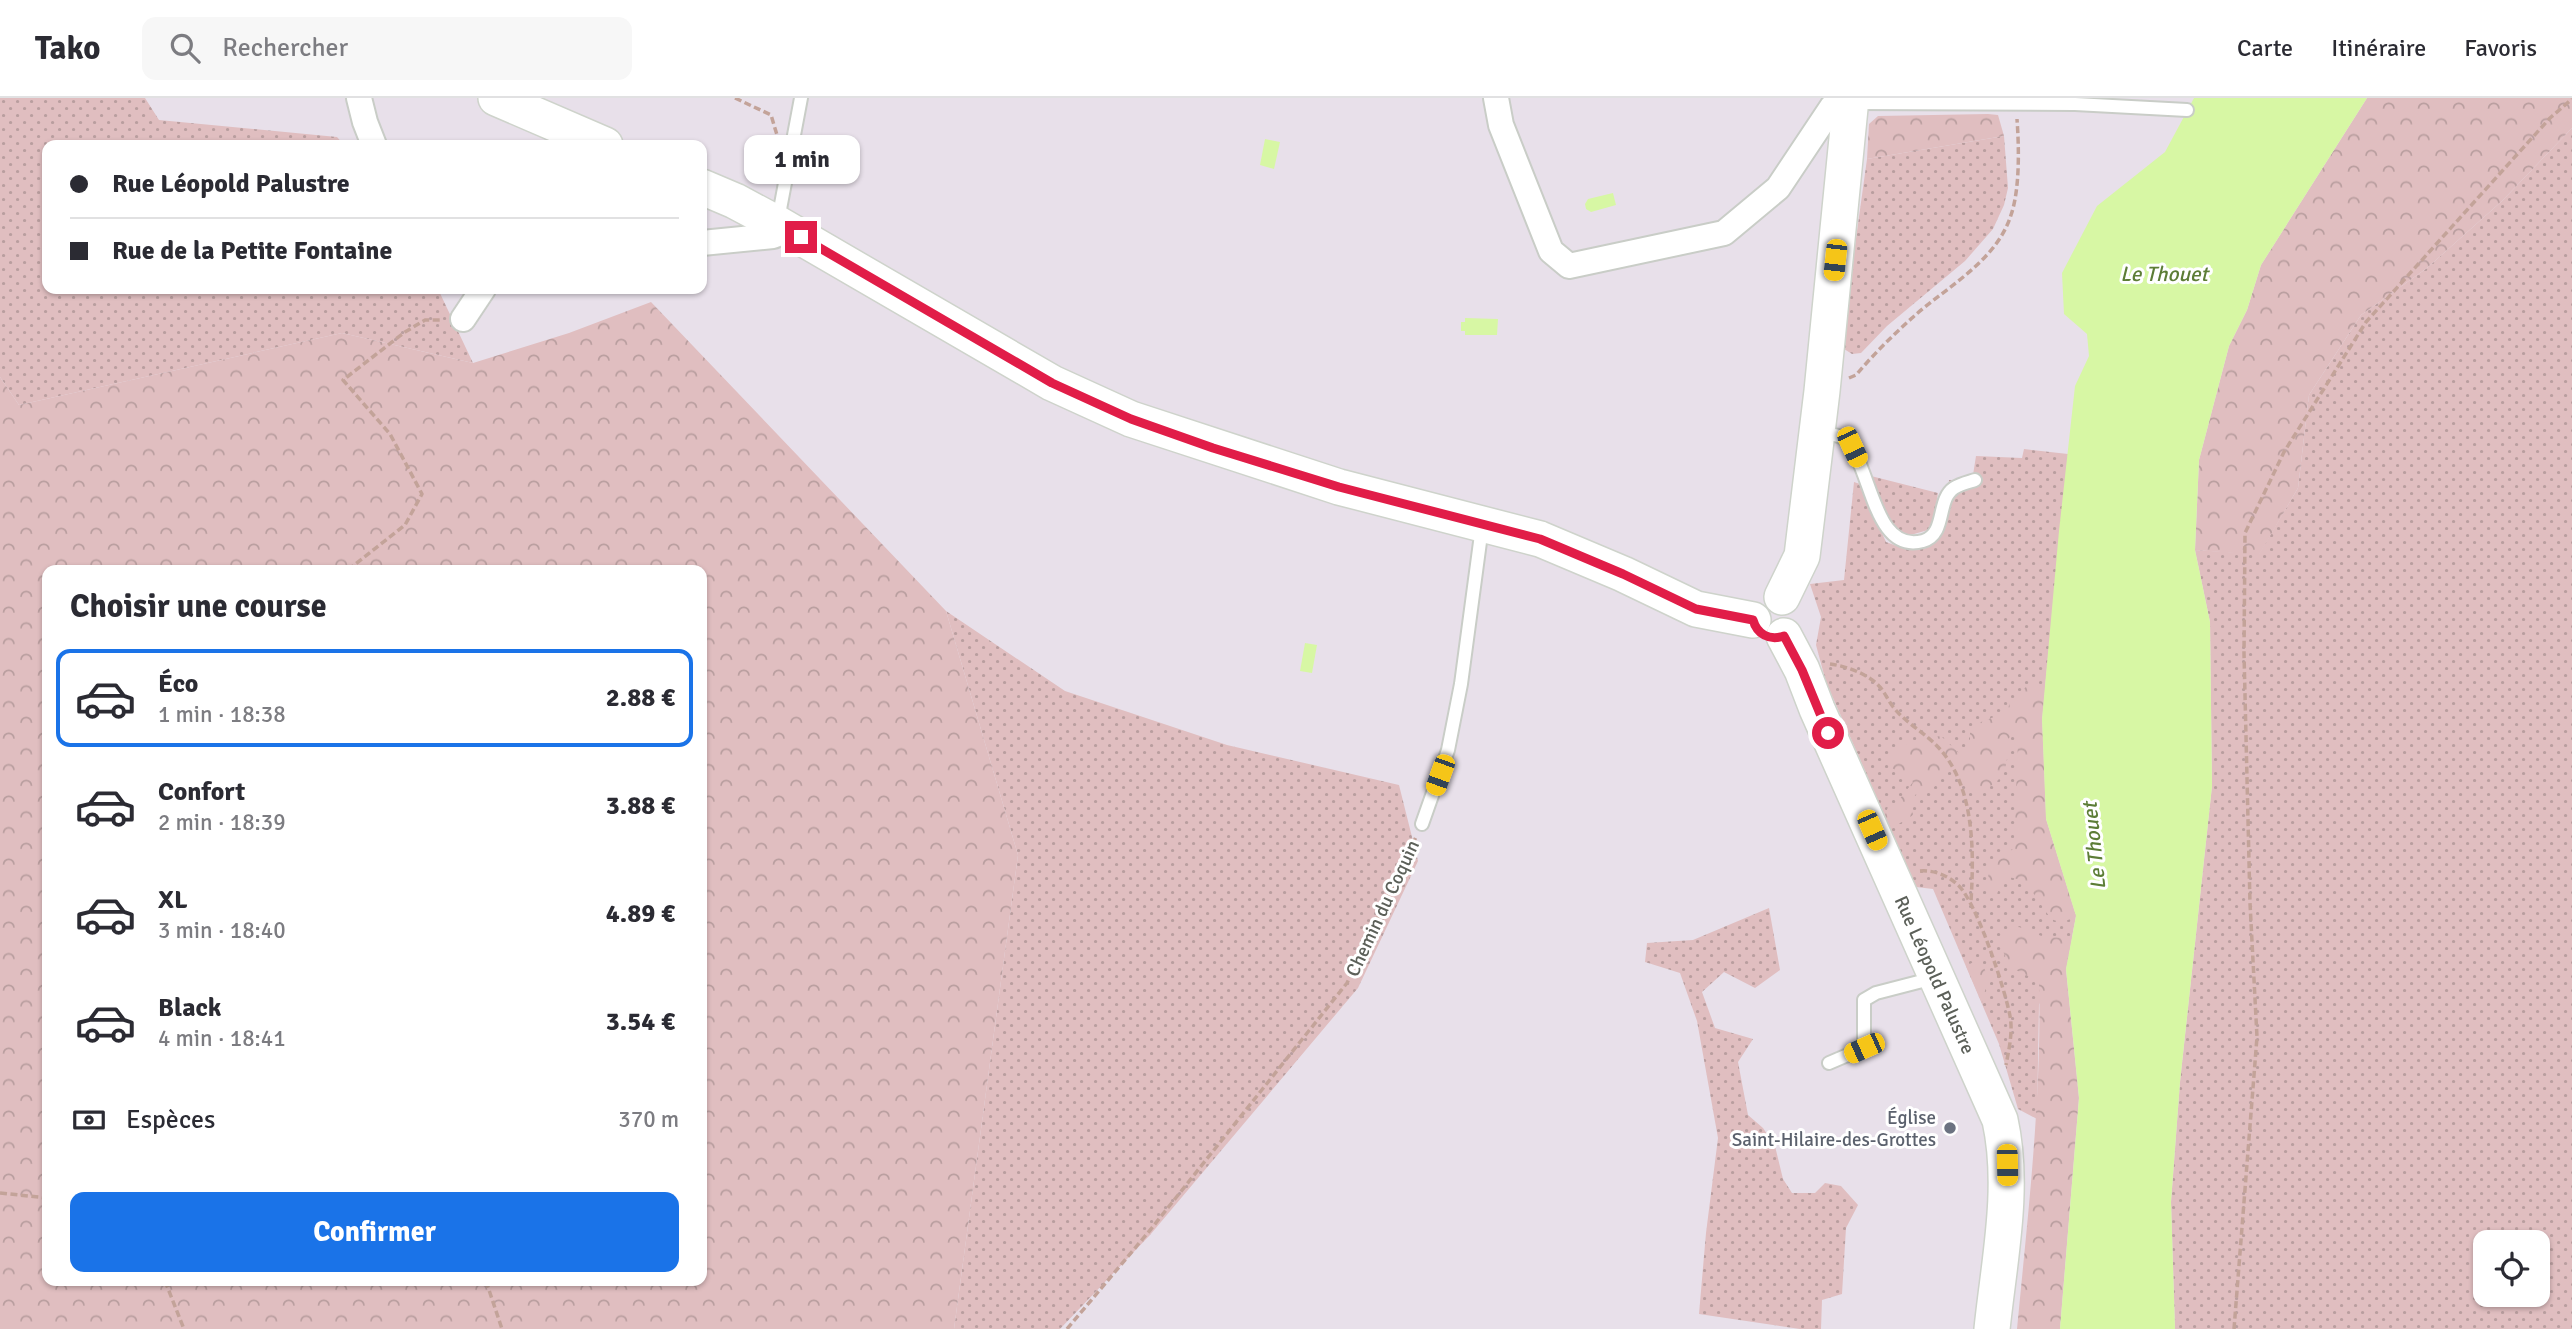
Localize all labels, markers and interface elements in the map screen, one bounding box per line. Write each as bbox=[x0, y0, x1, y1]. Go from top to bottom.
search box bbox=[142, 17, 632, 80]
text: Tako bbox=[35, 28, 100, 69]
icon: search bbox=[166, 29, 204, 67]
text: Rechercher bbox=[222, 32, 348, 64]
text: Carte bbox=[2237, 33, 2293, 63]
text: Itinéraire bbox=[2331, 33, 2426, 63]
text: Favoris bbox=[2464, 33, 2537, 63]
callout: 1 min bbox=[743, 136, 859, 184]
text: 1 min bbox=[774, 145, 830, 174]
text: Rue Léopold Palustre bbox=[112, 168, 350, 200]
route end bbox=[785, 221, 817, 253]
text: Rue de la Petite Fontaine bbox=[112, 235, 392, 267]
car bbox=[1823, 238, 1848, 282]
water label: Le Thouet bbox=[2120, 261, 2210, 287]
car bbox=[1834, 424, 1871, 470]
text: Choisir une course bbox=[70, 587, 327, 626]
icon: car bbox=[74, 667, 137, 730]
text: Éco bbox=[158, 668, 198, 700]
text: 2.88 € bbox=[606, 682, 675, 714]
text: 1 min · 18:38 bbox=[158, 700, 286, 729]
route start bbox=[1812, 717, 1844, 749]
car bbox=[1423, 752, 1458, 798]
icon: car bbox=[74, 775, 137, 838]
text: Confort bbox=[158, 776, 245, 808]
text: 3.88 € bbox=[606, 790, 675, 822]
water label: Le Thouet bbox=[2076, 798, 2112, 891]
car bbox=[1854, 807, 1891, 853]
text: 2 min · 18:39 bbox=[158, 808, 286, 837]
street label: Chemin du Coquin bbox=[1341, 836, 1425, 981]
icon: car bbox=[74, 883, 137, 946]
text: XL bbox=[158, 884, 188, 916]
street label: Rue Léopold Palustre bbox=[1889, 892, 1980, 1058]
text: 4.89 € bbox=[606, 898, 675, 930]
text: 3 min · 18:40 bbox=[158, 916, 286, 945]
icon: car bbox=[74, 991, 137, 1054]
text: Black bbox=[158, 992, 221, 1024]
text: 3.54 € bbox=[606, 1006, 675, 1038]
text: 4 min · 18:41 bbox=[158, 1024, 286, 1053]
car bbox=[1841, 1030, 1888, 1066]
icon: cash bbox=[70, 1101, 108, 1139]
text: Espèces bbox=[126, 1104, 215, 1136]
text: 370 m bbox=[618, 1105, 679, 1134]
place label: Église Saint-Hilaire-des-Grottes bbox=[1732, 1106, 1936, 1152]
marker: Église Saint-Hilaire-des-Grottes bbox=[1942, 1120, 1958, 1136]
car bbox=[1997, 1144, 2018, 1186]
button: Confirmer bbox=[70, 1192, 679, 1272]
map controls bbox=[2473, 1230, 2550, 1307]
button: locate bbox=[2473, 1230, 2550, 1307]

